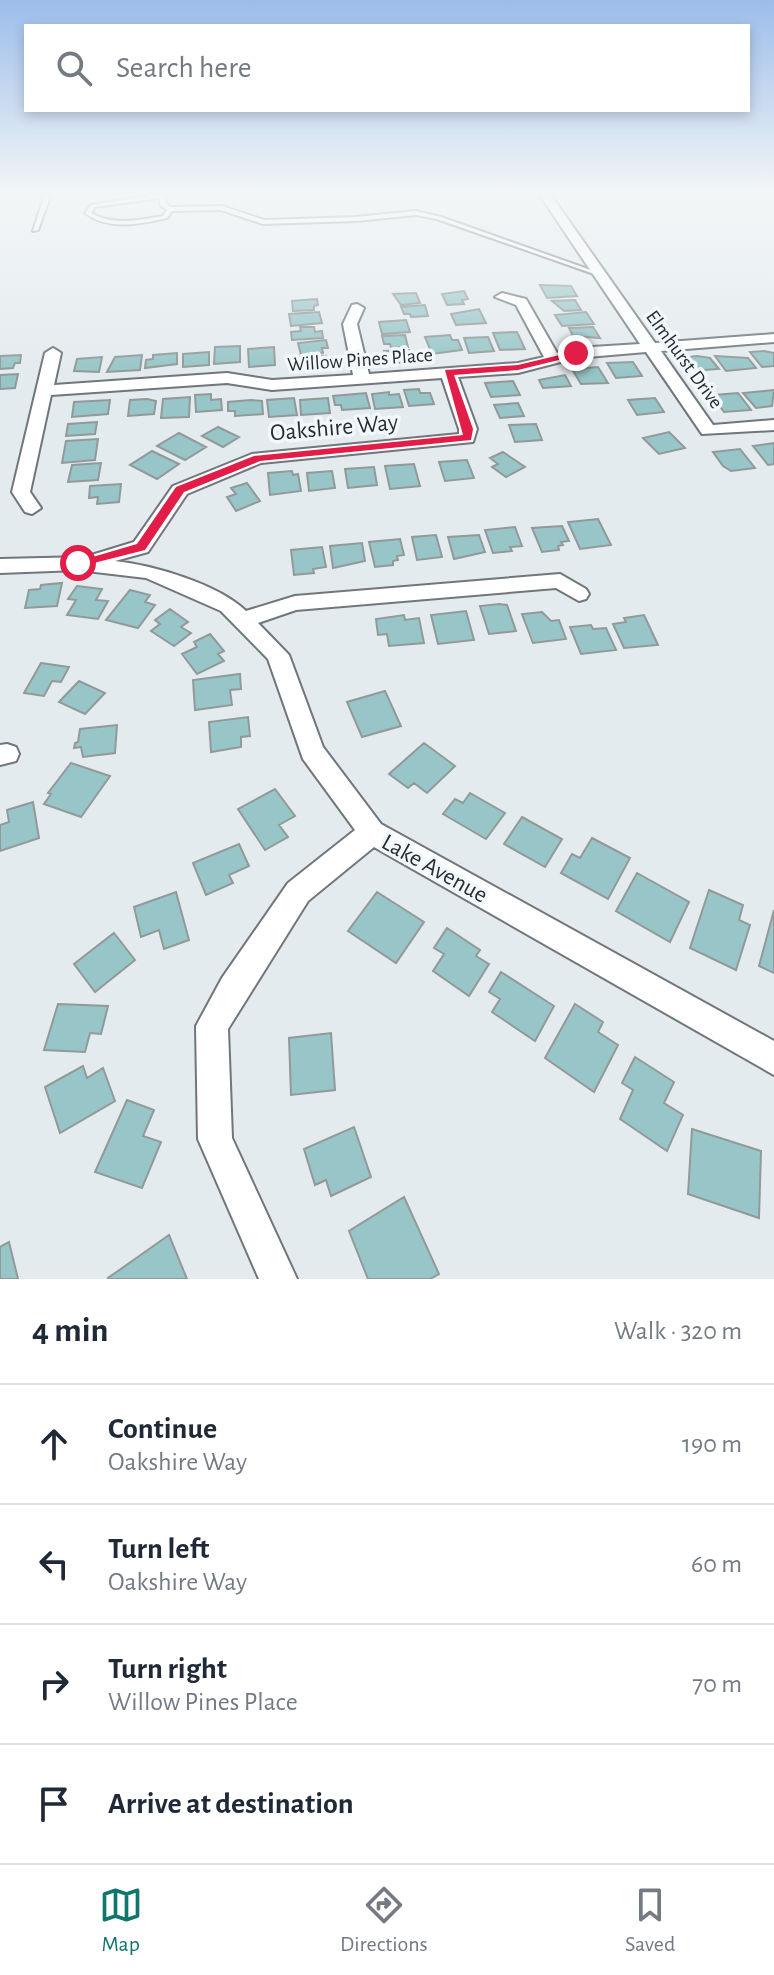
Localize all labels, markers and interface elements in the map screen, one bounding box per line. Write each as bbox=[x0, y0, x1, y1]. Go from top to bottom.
search box bbox=[24, 24, 750, 112]
icon: search bbox=[52, 46, 96, 90]
text: Search here bbox=[116, 53, 252, 83]
street label: Elmhurst Drive bbox=[642, 307, 726, 412]
route end bbox=[558, 335, 594, 371]
street label: Willow Pines Place bbox=[287, 345, 434, 375]
street label: Oakshire Way bbox=[269, 410, 399, 446]
route start bbox=[60, 545, 96, 581]
street label: Lake Avenue bbox=[378, 830, 491, 908]
text: 4 min bbox=[32, 1314, 109, 1348]
text: Walk · 320 m bbox=[614, 1318, 742, 1344]
text: Continue bbox=[108, 1414, 217, 1444]
icon: ahead bbox=[32, 1422, 76, 1466]
text: 190 m bbox=[682, 1431, 742, 1457]
text: Oakshire Way bbox=[108, 1449, 247, 1475]
text: Turn left bbox=[108, 1534, 209, 1564]
icon: left bbox=[32, 1542, 76, 1586]
text: 60 m bbox=[691, 1551, 742, 1577]
text: Oakshire Way bbox=[108, 1569, 247, 1595]
text: Turn right bbox=[108, 1654, 227, 1684]
icon: right bbox=[32, 1662, 76, 1706]
text: 70 m bbox=[692, 1671, 742, 1697]
text: Willow Pines Place bbox=[108, 1689, 298, 1715]
icon: arrive bbox=[32, 1782, 76, 1826]
text: Arrive at destination bbox=[108, 1789, 354, 1819]
tab: Map bbox=[99, 1883, 143, 1957]
tab: Directions bbox=[340, 1883, 428, 1957]
tab: Saved bbox=[625, 1883, 675, 1957]

